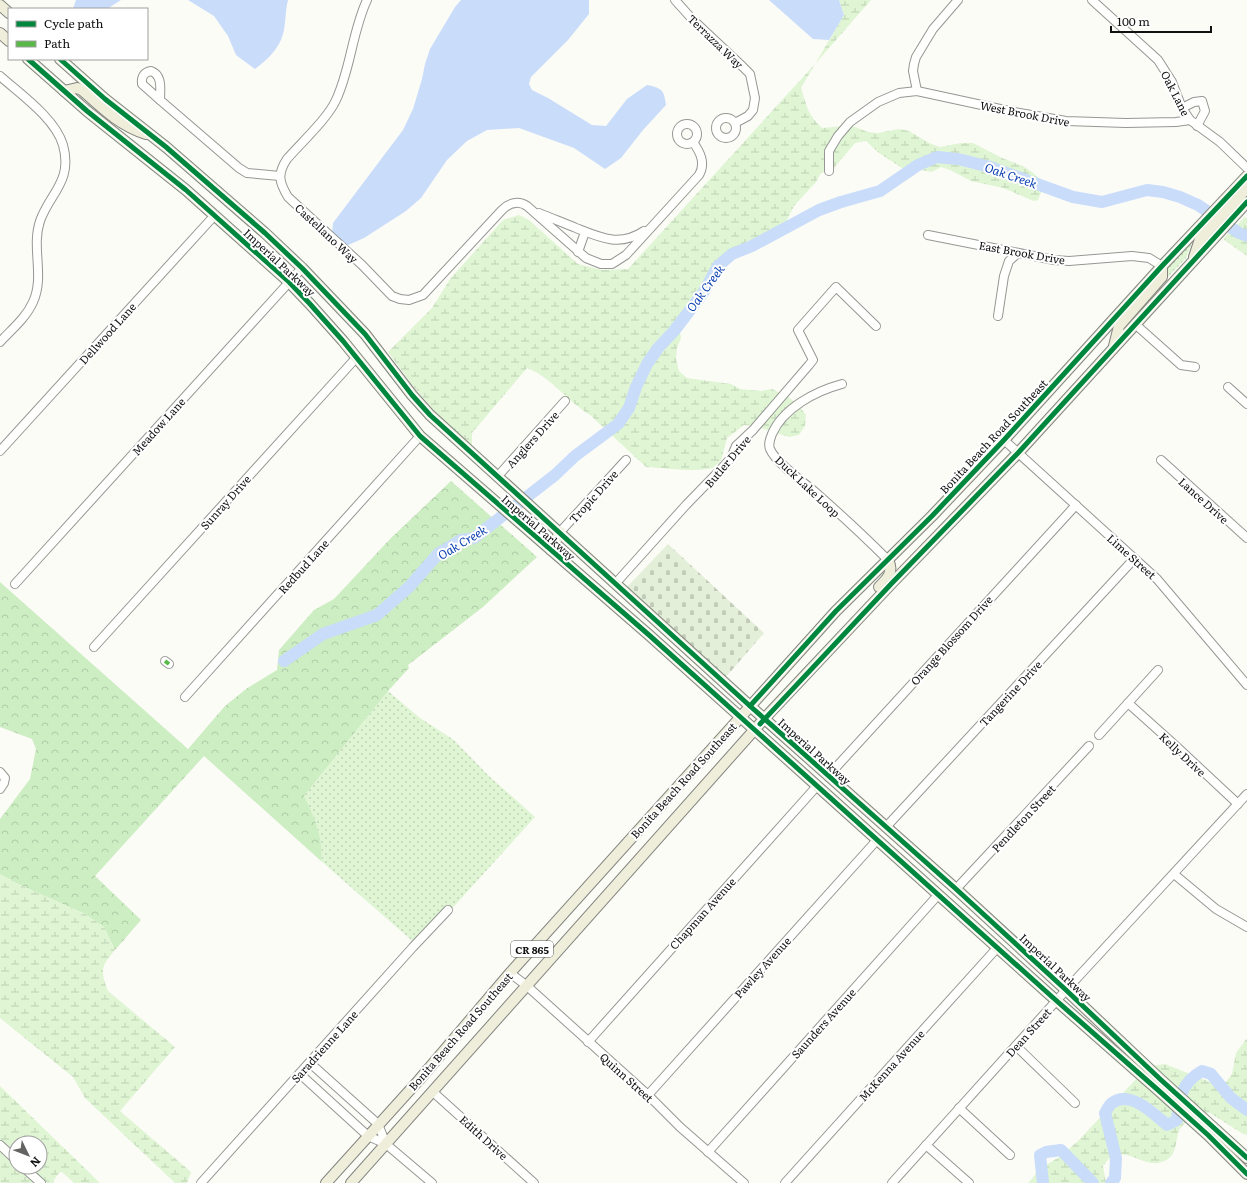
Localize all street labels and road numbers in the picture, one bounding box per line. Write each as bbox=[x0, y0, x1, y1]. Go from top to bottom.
street label: Terrazza Way bbox=[685, 10, 748, 72]
street label: Oak Lane bbox=[1158, 68, 1194, 119]
street label: West Brook Drive bbox=[979, 96, 1071, 130]
street label: Castellano Way bbox=[292, 200, 362, 267]
street label: Imperial Parkway bbox=[241, 224, 320, 300]
street label: East Brook Drive bbox=[978, 237, 1067, 267]
street label: Dellwood Lane bbox=[75, 298, 139, 367]
street label: Bonita Beach Road Southeast bbox=[936, 375, 1051, 497]
street label: Meadow Lane bbox=[128, 393, 188, 458]
street label: Anglers Drive bbox=[502, 407, 562, 471]
street label: Butler Drive bbox=[700, 431, 754, 491]
street label: Duck Lake Loop bbox=[772, 452, 844, 521]
street label: Tropic Drive bbox=[565, 466, 621, 526]
street label: Sunray Drive bbox=[196, 471, 254, 533]
street label: Lance Drive bbox=[1175, 473, 1233, 527]
street label: Imperial Parkway bbox=[499, 490, 580, 564]
street label: Lime Street bbox=[1104, 530, 1160, 583]
street label: Redbud Lane bbox=[274, 535, 332, 597]
street label: Orange Blossom Drive bbox=[906, 591, 996, 688]
street label: Tangerine Drive bbox=[975, 656, 1045, 729]
street label: Imperial Parkway bbox=[775, 714, 855, 789]
street label: Bonita Beach Road Southeast bbox=[626, 718, 740, 842]
street label: Kelly Drive bbox=[1156, 728, 1210, 780]
street label: Pendleton Street bbox=[987, 780, 1059, 855]
street label: Chapman Avenue bbox=[665, 873, 739, 953]
street label: Imperial Parkway bbox=[1017, 929, 1096, 1005]
street label: Pawley Avenue bbox=[730, 933, 794, 1001]
road number: CR 865 bbox=[511, 941, 553, 957]
street label: Bonita Beach Road Southeast bbox=[404, 968, 516, 1093]
street label: Saunders Avenue bbox=[787, 984, 859, 1062]
street label: Dean Street bbox=[1002, 1004, 1055, 1060]
street label: Saradrienne Lane bbox=[287, 1006, 361, 1086]
street label: McKenna Avenue bbox=[855, 1026, 928, 1104]
street label: Quinn Street bbox=[597, 1049, 658, 1106]
street label: Edith Drive bbox=[456, 1111, 512, 1163]

